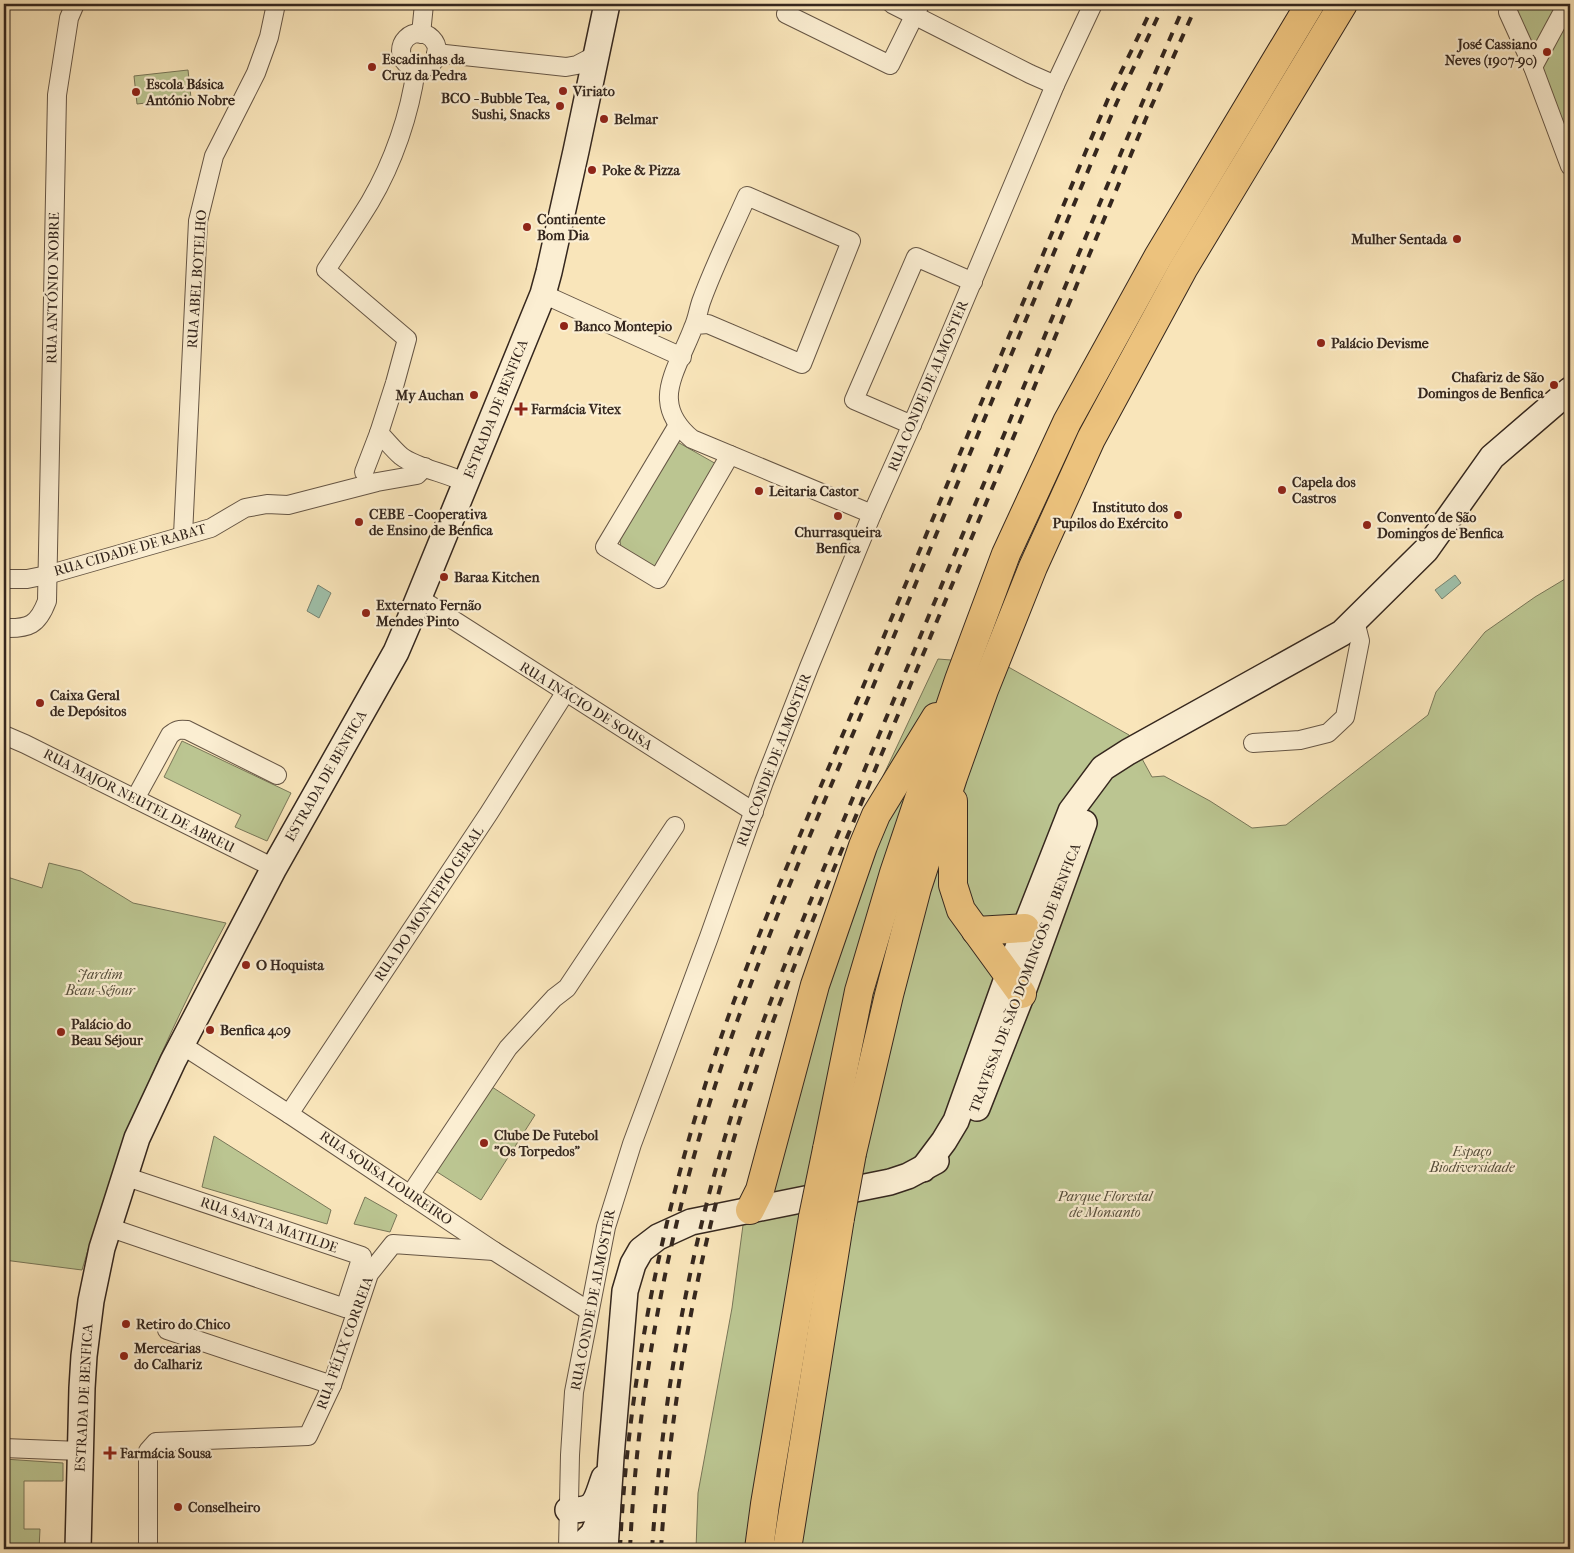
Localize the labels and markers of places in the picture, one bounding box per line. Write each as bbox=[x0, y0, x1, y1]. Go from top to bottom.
place label: José Cassiano Neves (1907-90) bbox=[1445, 36, 1537, 69]
marker: José Cassiano Neves (1907-90) bbox=[1541, 46, 1553, 58]
place label: Escadinhas da Cruz da Pedra bbox=[382, 51, 467, 84]
marker: Escadinhas da Cruz da Pedra bbox=[366, 61, 378, 73]
place label: Escola Básica António Nobre bbox=[145, 76, 235, 109]
place label: Viriato bbox=[572, 83, 615, 100]
marker: Viriato bbox=[557, 85, 569, 97]
marker: Escola Básica António Nobre bbox=[130, 86, 142, 98]
place label: BCO - Bubble Tea, Sushi, Snacks bbox=[441, 90, 551, 123]
marker: BCO - Bubble Tea, Sushi, Snacks bbox=[554, 100, 566, 112]
place label: Belmar bbox=[614, 111, 659, 128]
marker: Belmar bbox=[598, 113, 610, 125]
place label: Poke & Pizza bbox=[602, 162, 681, 179]
marker: Poke & Pizza bbox=[586, 164, 598, 176]
place label: Continente Bom Dia bbox=[537, 211, 606, 244]
marker: Continente Bom Dia bbox=[521, 221, 533, 233]
place label: Mulher Sentada bbox=[1350, 231, 1448, 248]
marker: Mulher Sentada bbox=[1451, 233, 1463, 245]
place label: Banco Montepio bbox=[574, 318, 672, 335]
marker: Banco Montepio bbox=[558, 320, 570, 332]
place label: Palácio Devisme bbox=[1331, 335, 1429, 352]
marker: Palácio Devisme bbox=[1315, 337, 1327, 349]
place label: Chafariz de São Domingos de Benfica bbox=[1418, 369, 1545, 402]
marker: Chafariz de São Domingos de Benfica bbox=[1548, 379, 1560, 391]
place label: My Auchan bbox=[395, 387, 465, 404]
marker: My Auchan bbox=[468, 389, 480, 401]
place label: Farmácia Vitex bbox=[530, 401, 622, 418]
marker: Farmácia Vitex bbox=[515, 403, 527, 415]
place label: Capela dos Castros bbox=[1292, 474, 1356, 507]
place label: Leitaria Castor bbox=[769, 483, 860, 500]
marker: Capela dos Castros bbox=[1276, 484, 1288, 496]
marker: Leitaria Castor bbox=[753, 485, 765, 497]
place label: Instituto dos Pupilos do Exército bbox=[1052, 499, 1169, 532]
place label: CEBE - Cooperativa de Ensino de Benfica bbox=[369, 506, 493, 539]
marker: Instituto dos Pupilos do Exército bbox=[1172, 509, 1184, 521]
place label: Convento de São Domingos de Benfica bbox=[1377, 509, 1504, 542]
marker: Churrasqueira Benfica bbox=[832, 510, 844, 522]
marker: CEBE - Cooperativa de Ensino de Benfica bbox=[353, 516, 365, 528]
marker: Convento de São Domingos de Benfica bbox=[1361, 519, 1373, 531]
place label: Churrasqueira Benfica bbox=[794, 524, 882, 557]
place label: Baraa Kitchen bbox=[454, 569, 541, 586]
marker: Baraa Kitchen bbox=[438, 571, 450, 583]
place label: Externato Fernão Mendes Pinto bbox=[375, 597, 481, 630]
marker: Externato Fernão Mendes Pinto bbox=[360, 607, 372, 619]
place label: Caixa Geral de Depósitos bbox=[50, 687, 127, 720]
marker: Caixa Geral de Depósitos bbox=[34, 697, 46, 709]
place label: O Hoquista bbox=[256, 957, 325, 974]
marker: O Hoquista bbox=[240, 959, 252, 971]
place label: Palácio do Beau Séjour bbox=[71, 1016, 144, 1049]
place label: Benfica 409 bbox=[220, 1022, 291, 1039]
marker: Benfica 409 bbox=[204, 1024, 216, 1036]
marker: Palácio do Beau Séjour bbox=[55, 1026, 67, 1038]
place label: Clube De Futebol "Os Torpedos" bbox=[493, 1127, 599, 1160]
marker: Clube De Futebol "Os Torpedos" bbox=[478, 1137, 490, 1149]
place label: Retiro do Chico bbox=[136, 1316, 230, 1333]
marker: Retiro do Chico bbox=[120, 1318, 132, 1330]
place label: Mercearias do Calhariz bbox=[133, 1340, 203, 1373]
marker: Mercearias do Calhariz bbox=[118, 1350, 130, 1362]
place label: Farmácia Sousa bbox=[119, 1445, 212, 1462]
marker: Farmácia Sousa bbox=[104, 1447, 116, 1459]
place label: Conselheiro bbox=[188, 1499, 260, 1516]
marker: Conselheiro bbox=[172, 1501, 184, 1513]

